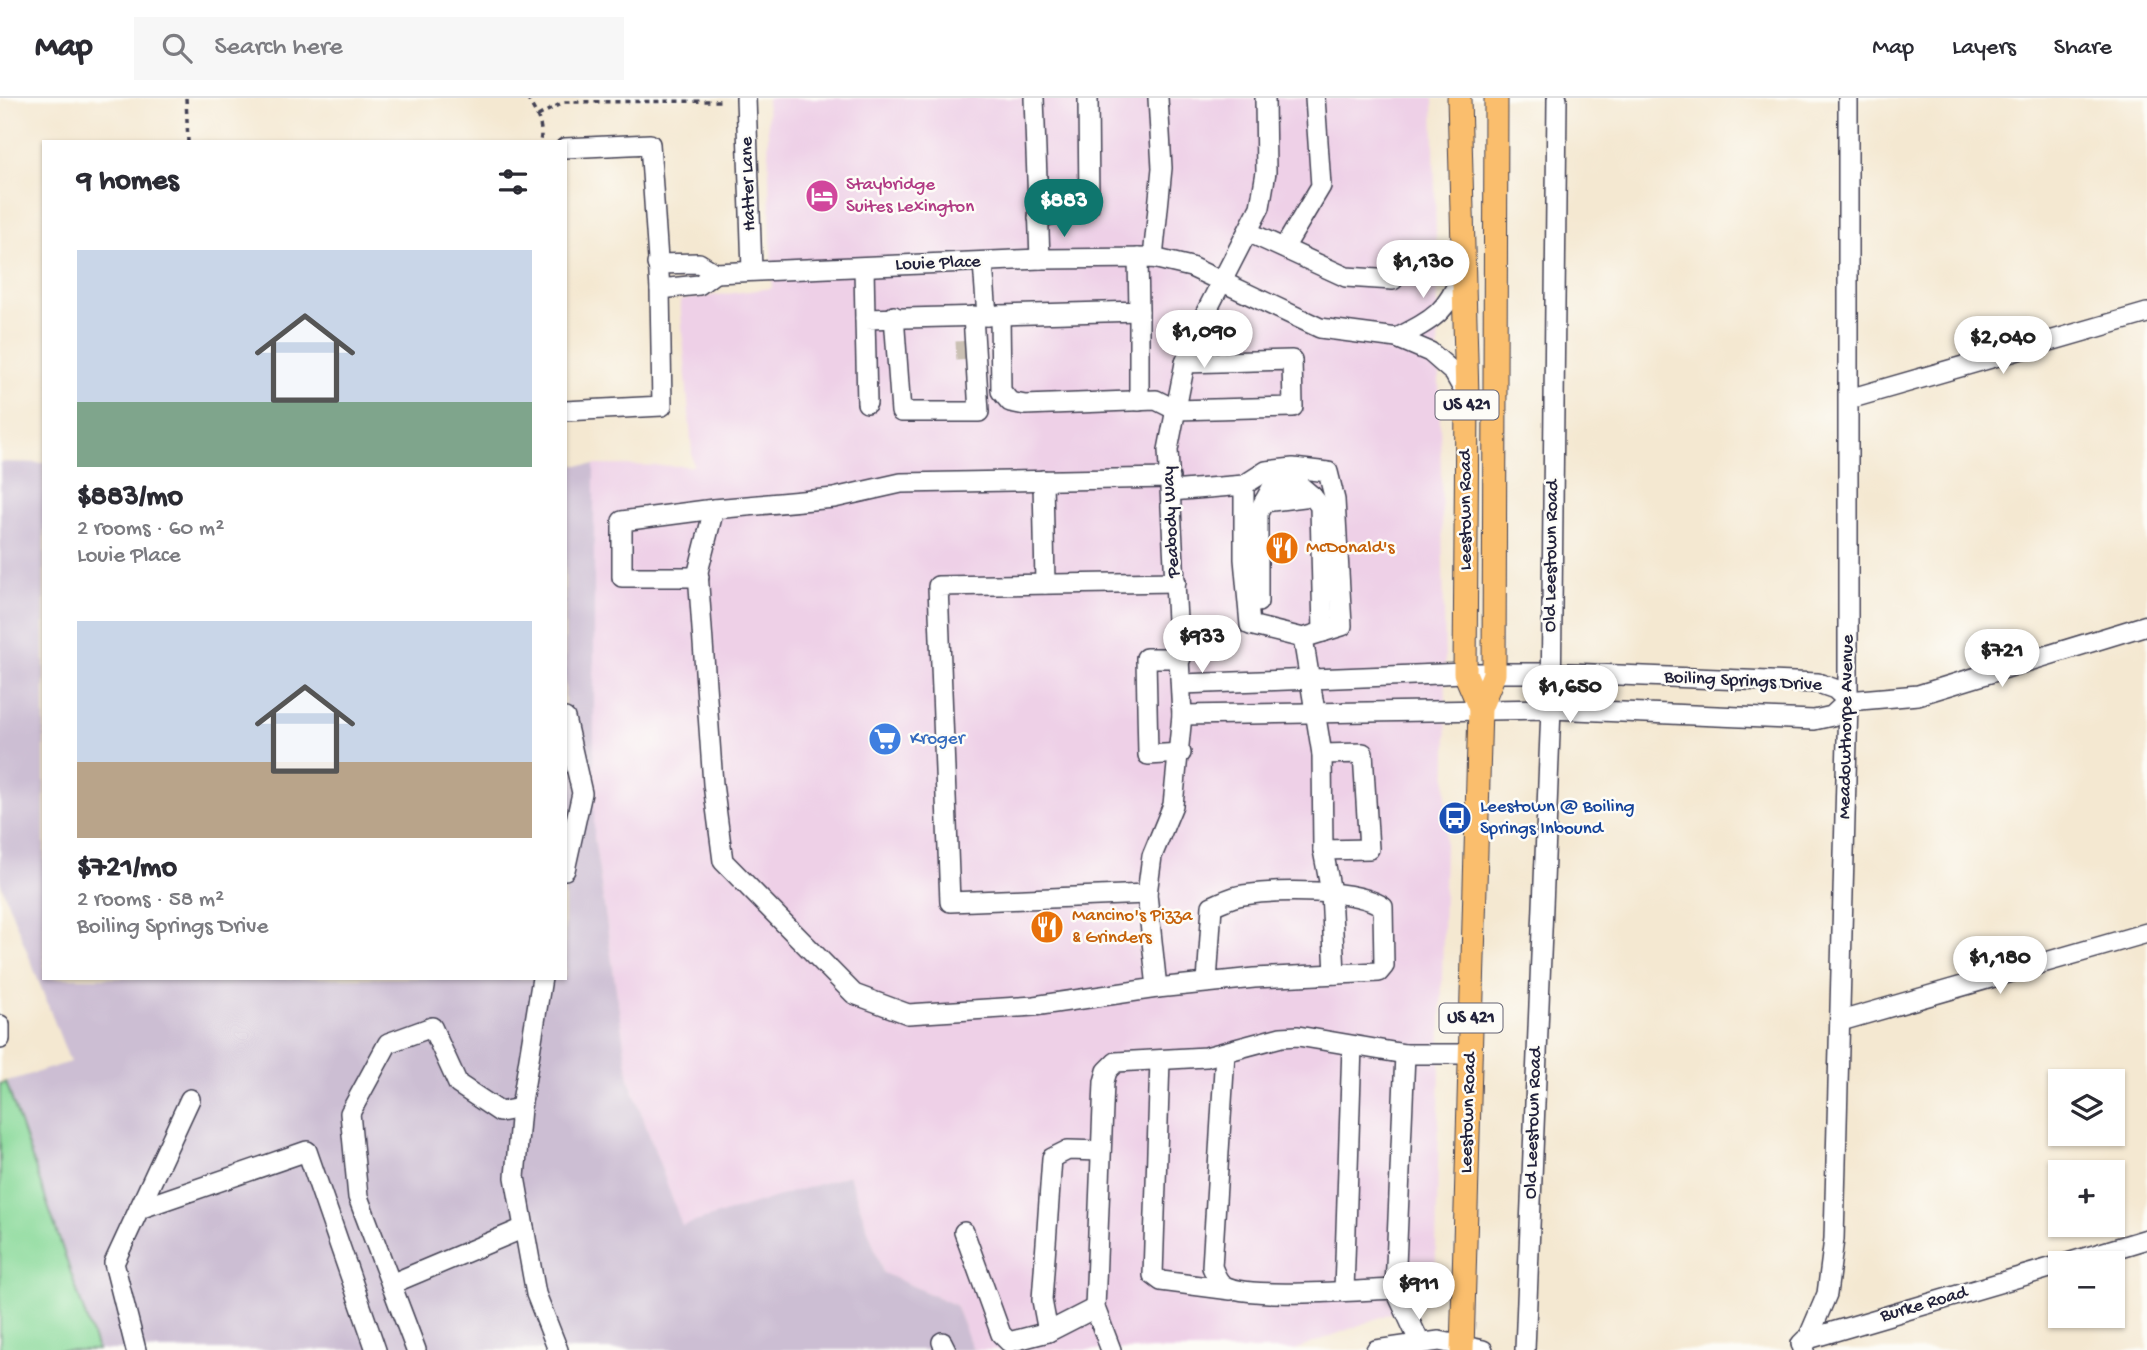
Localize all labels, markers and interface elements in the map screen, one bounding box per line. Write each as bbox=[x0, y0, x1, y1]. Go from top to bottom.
search box bbox=[134, 17, 624, 80]
text: Map bbox=[35, 29, 92, 67]
icon: search bbox=[158, 29, 196, 67]
text: Search here bbox=[214, 33, 343, 64]
text: Map bbox=[1872, 34, 1914, 63]
text: Layers bbox=[1952, 34, 2016, 63]
text: Share bbox=[2054, 34, 2112, 63]
street label: Hatter Lane bbox=[736, 136, 762, 232]
icon: filters bbox=[494, 163, 532, 201]
text: 9 homes bbox=[77, 165, 179, 200]
place label: Staybridge Suites Lexington bbox=[846, 174, 974, 219]
hotel icon: Staybridge Suites Lexington bbox=[803, 177, 841, 215]
pin: $883 bbox=[1023, 180, 1105, 239]
text: $883 bbox=[1040, 188, 1088, 215]
pin: $1,130 bbox=[1366, 240, 1480, 300]
text: $1,130 bbox=[1392, 249, 1454, 276]
street label: Louie Place bbox=[895, 251, 981, 277]
icon: home bbox=[242, 295, 368, 421]
pin: $1,090 bbox=[1147, 310, 1261, 370]
pin: $2,040 bbox=[1946, 316, 2060, 376]
text: $1,090 bbox=[1172, 319, 1236, 346]
text: $2,040 bbox=[1970, 325, 2036, 352]
road number: US 421 bbox=[1436, 390, 1498, 419]
street label: Leestown Road bbox=[1455, 448, 1478, 570]
street label: Peabody Way bbox=[1158, 465, 1186, 579]
street label: Old Leestown Road bbox=[1539, 478, 1565, 632]
text: $883/mo bbox=[77, 481, 183, 516]
text: 2 rooms · 60 m² bbox=[77, 516, 224, 543]
restaurant icon: McDonald's bbox=[1263, 529, 1301, 567]
place label: McDonald's bbox=[1306, 537, 1396, 560]
text: Louie Place bbox=[77, 543, 181, 570]
pin: $933 bbox=[1161, 616, 1243, 675]
text: $933 bbox=[1179, 624, 1225, 651]
pin: $721 bbox=[1961, 630, 2043, 689]
street label: Meadowthorpe Avenue bbox=[1834, 634, 1860, 819]
text: $721 bbox=[1981, 638, 2023, 665]
icon: home bbox=[242, 666, 368, 792]
pin: $1,650 bbox=[1513, 666, 1627, 725]
street label: Boiling Springs Drive bbox=[1662, 666, 1823, 698]
text: $1,650 bbox=[1538, 674, 1602, 701]
supermarket icon: Kroger bbox=[866, 720, 904, 758]
place label: Kroger bbox=[910, 728, 967, 751]
place label: Leestown @ Boiling Springs Inbound bbox=[1480, 796, 1635, 841]
bus stop icon: Leestown @ Boiling Springs Inbound bbox=[1436, 799, 1474, 837]
text: $721/mo bbox=[77, 852, 177, 887]
text: 2 rooms · 58 m² bbox=[77, 887, 224, 914]
place label: Mancino's Pizza & Grinders bbox=[1072, 905, 1194, 950]
restaurant icon: Mancino's Pizza & Grinders bbox=[1028, 908, 1066, 946]
text: Boiling Springs Drive bbox=[77, 914, 268, 941]
pin: $1,180 bbox=[1943, 936, 2057, 996]
text: $1,180 bbox=[1969, 945, 2031, 972]
road number: US 421 bbox=[1440, 1003, 1502, 1032]
street label: Old Leestown Road bbox=[1520, 1045, 1548, 1199]
street label: Leestown Road bbox=[1455, 1050, 1483, 1174]
map controls bbox=[2048, 1069, 2125, 1328]
button: layers bbox=[2048, 1069, 2125, 1146]
button: + bbox=[2048, 1160, 2125, 1237]
button: − bbox=[2048, 1251, 2125, 1328]
pin: $911 bbox=[1378, 1262, 1460, 1322]
text: $911 bbox=[1399, 1271, 1439, 1298]
street label: Burke Road bbox=[1877, 1281, 1972, 1329]

